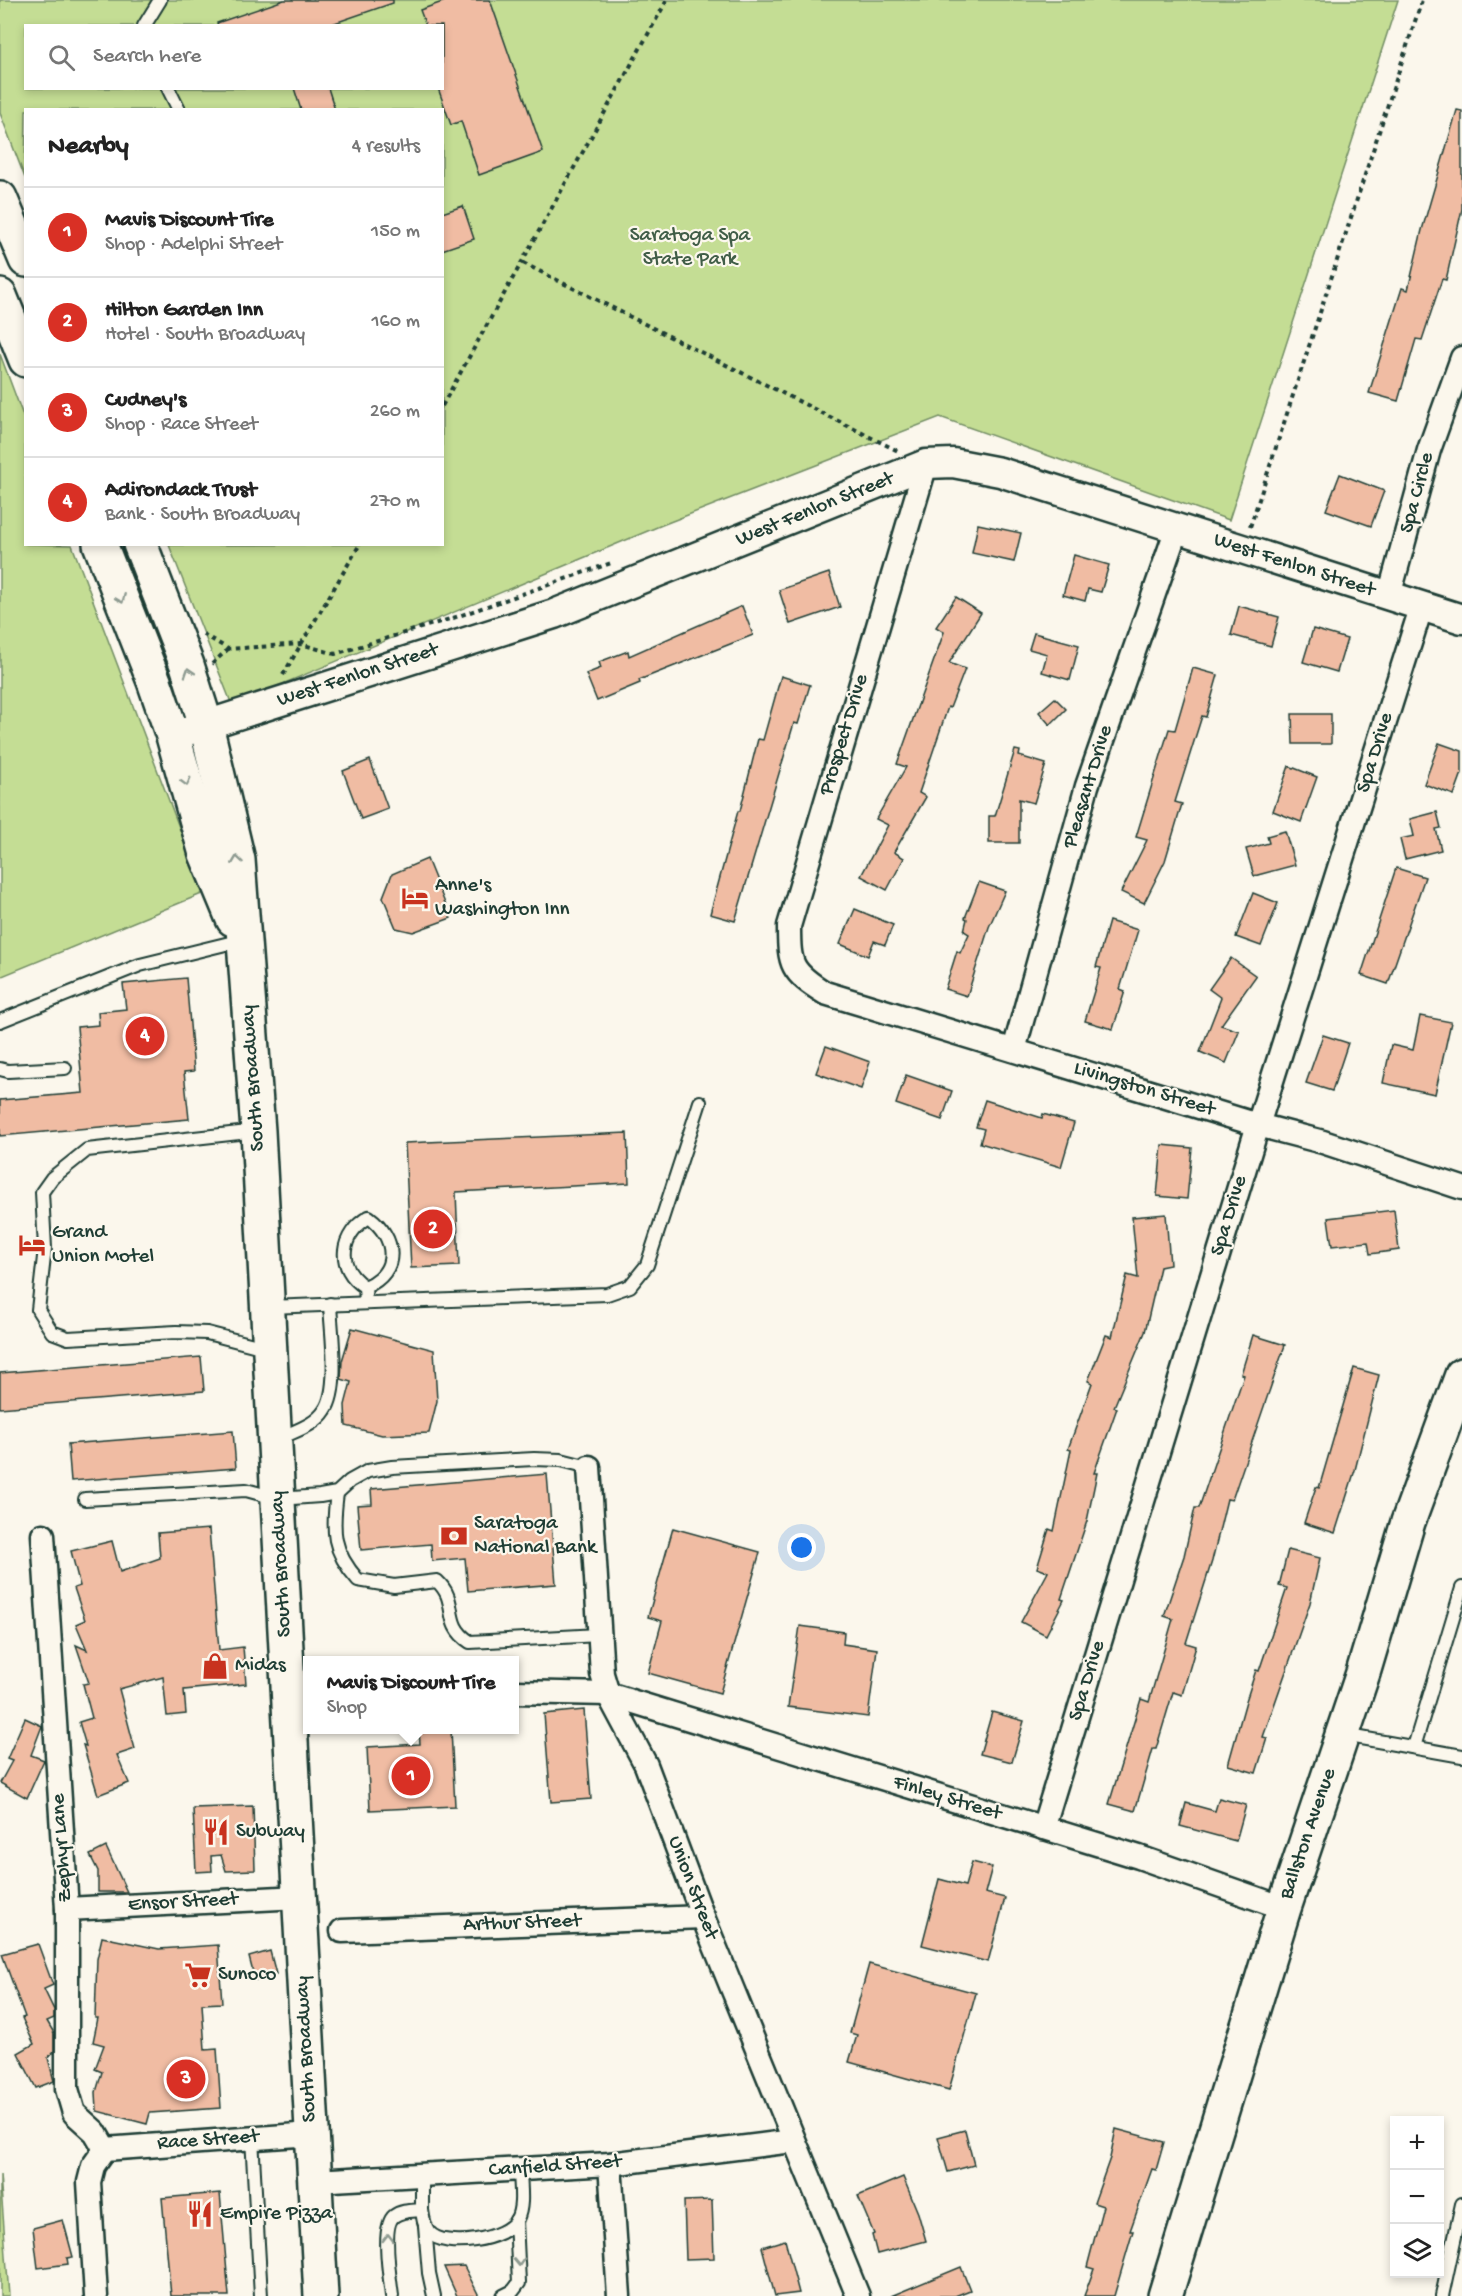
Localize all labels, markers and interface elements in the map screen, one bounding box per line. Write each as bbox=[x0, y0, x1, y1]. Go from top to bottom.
search box bbox=[24, 24, 444, 90]
icon: search bbox=[45, 41, 78, 74]
text: Search here bbox=[93, 44, 201, 70]
text: Nearby bbox=[48, 132, 129, 163]
text: 4 results bbox=[352, 136, 420, 159]
text: Mavis Discount Tire bbox=[105, 208, 274, 234]
text: 1 bbox=[63, 221, 72, 244]
text: 150 m bbox=[371, 221, 420, 244]
park label: Saratoga Spa State Park bbox=[630, 224, 751, 273]
text: Shop · Adelphi Street bbox=[105, 234, 282, 257]
text: Hilton Garden Inn bbox=[105, 298, 263, 324]
text: 2 bbox=[63, 311, 72, 334]
text: 160 m bbox=[371, 311, 420, 334]
text: Hotel · South Broadway bbox=[105, 324, 305, 347]
text: Cudney's bbox=[105, 388, 186, 414]
text: 3 bbox=[62, 401, 73, 424]
text: 260 m bbox=[370, 401, 420, 424]
text: Shop · Race Street bbox=[105, 414, 258, 437]
street label: Spa Circle bbox=[1395, 449, 1441, 536]
street label: West Fenlon Street bbox=[732, 466, 900, 553]
text: Adirondack Trust bbox=[105, 478, 257, 504]
text: 4 bbox=[63, 491, 72, 514]
text: 270 m bbox=[370, 491, 420, 514]
text: Bank · South Broadway bbox=[105, 504, 300, 527]
street label: West Fenlon Street bbox=[1210, 528, 1380, 605]
one-way arrow bbox=[114, 593, 126, 604]
street label: West Fenlon Street bbox=[274, 637, 444, 714]
one-way arrow bbox=[184, 667, 196, 677]
street label: Prospect Drive bbox=[814, 670, 876, 800]
street label: Spa Drive bbox=[1352, 709, 1400, 796]
street label: Pleasant Drive bbox=[1058, 721, 1120, 853]
one-way arrow bbox=[179, 777, 191, 787]
one-way arrow bbox=[231, 856, 243, 865]
place label: Anne's Washington Inn bbox=[435, 874, 569, 923]
hotel icon: Anne's Washington Inn bbox=[400, 883, 430, 913]
street label: South Broadway bbox=[236, 1004, 272, 1152]
pin: 4 bbox=[126, 1014, 164, 1058]
street label: Livingston Street bbox=[1070, 1057, 1220, 1124]
street label: Spa Drive bbox=[1206, 1172, 1254, 1259]
pin: 2 bbox=[414, 1206, 452, 1252]
place label: Grand Union Motel bbox=[52, 1221, 154, 1270]
hotel icon: Grand Union Motel bbox=[17, 1230, 47, 1260]
street label: South Broadway bbox=[266, 1490, 298, 1638]
place label: Saratoga National Bank bbox=[474, 1512, 599, 1561]
bank icon: Saratoga National Bank bbox=[439, 1521, 469, 1551]
your location bbox=[787, 1533, 816, 1562]
street label: Spa Drive bbox=[1064, 1637, 1112, 1724]
shop icon: Midas bbox=[200, 1651, 230, 1681]
place label: Midas bbox=[235, 1654, 287, 1679]
popup bbox=[303, 1656, 519, 1734]
text: Mavis Discount Tire bbox=[327, 1671, 495, 1697]
text: Shop bbox=[327, 1697, 367, 1720]
pin: 1 bbox=[392, 1754, 430, 1798]
street label: Ballston Avenue bbox=[1275, 1764, 1343, 1904]
street label: Finley Street bbox=[889, 1770, 1007, 1828]
street label: Zephyr Lane bbox=[47, 1792, 79, 1903]
restaurant icon: Subway bbox=[201, 1817, 231, 1847]
place label: Subway bbox=[236, 1820, 305, 1845]
street label: Union Street bbox=[661, 1833, 724, 1945]
street label: Ensor Street bbox=[127, 1888, 241, 1918]
street label: Arthur Street bbox=[463, 1909, 584, 1939]
supermarket icon: Sunoco bbox=[183, 1960, 213, 1990]
place label: Sunoco bbox=[218, 1963, 277, 1988]
street label: South Broadway bbox=[291, 1975, 323, 2123]
pin: 3 bbox=[166, 2056, 206, 2102]
map controls bbox=[1390, 2116, 1444, 2278]
button: + bbox=[1390, 2116, 1444, 2170]
street label: Race Street bbox=[156, 2125, 262, 2157]
street label: Canfield Street bbox=[488, 2150, 624, 2184]
button: − bbox=[1390, 2170, 1444, 2224]
restaurant icon: Empire Pizza bbox=[185, 2199, 215, 2229]
place label: Empire Pizza bbox=[220, 2202, 334, 2227]
button: layers bbox=[1390, 2224, 1444, 2278]
one-way arrow bbox=[382, 2233, 394, 2242]
one-way arrow bbox=[513, 2258, 525, 2267]

